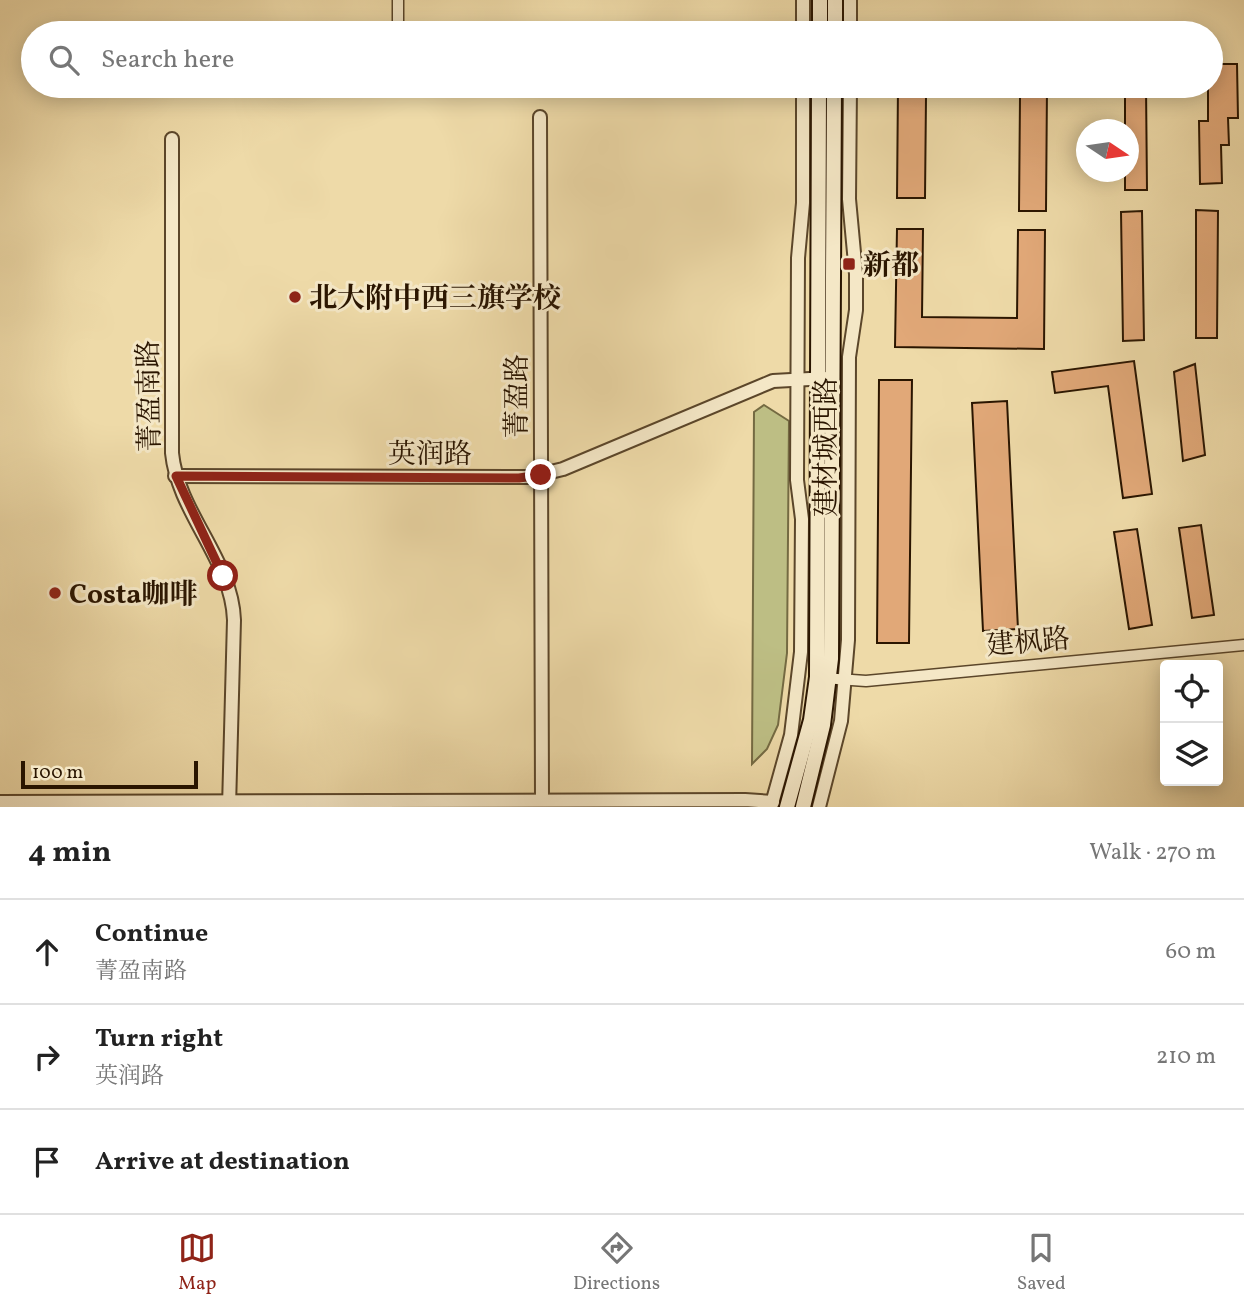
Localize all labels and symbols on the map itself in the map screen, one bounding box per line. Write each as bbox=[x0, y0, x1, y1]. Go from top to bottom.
north arrow bbox=[1076, 119, 1139, 182]
place label: 新都 bbox=[863, 247, 919, 286]
marker: 新都 bbox=[841, 256, 857, 272]
place label: 北大附中西三旗学校 bbox=[309, 280, 561, 319]
marker: 北大附中西三旗学校 bbox=[287, 289, 303, 305]
street label: 菁盈南路 bbox=[130, 340, 171, 452]
street label: 菁盈路 bbox=[499, 354, 538, 438]
street label: 建材城西路 bbox=[808, 377, 847, 517]
street label: 英润路 bbox=[388, 436, 472, 475]
route end bbox=[525, 459, 556, 490]
route start bbox=[207, 560, 238, 591]
place label: Costa咖啡 bbox=[69, 576, 197, 615]
marker: Costa咖啡 bbox=[47, 585, 63, 601]
street label: 建枫路 bbox=[985, 620, 1072, 667]
scale bar bbox=[21, 758, 198, 790]

